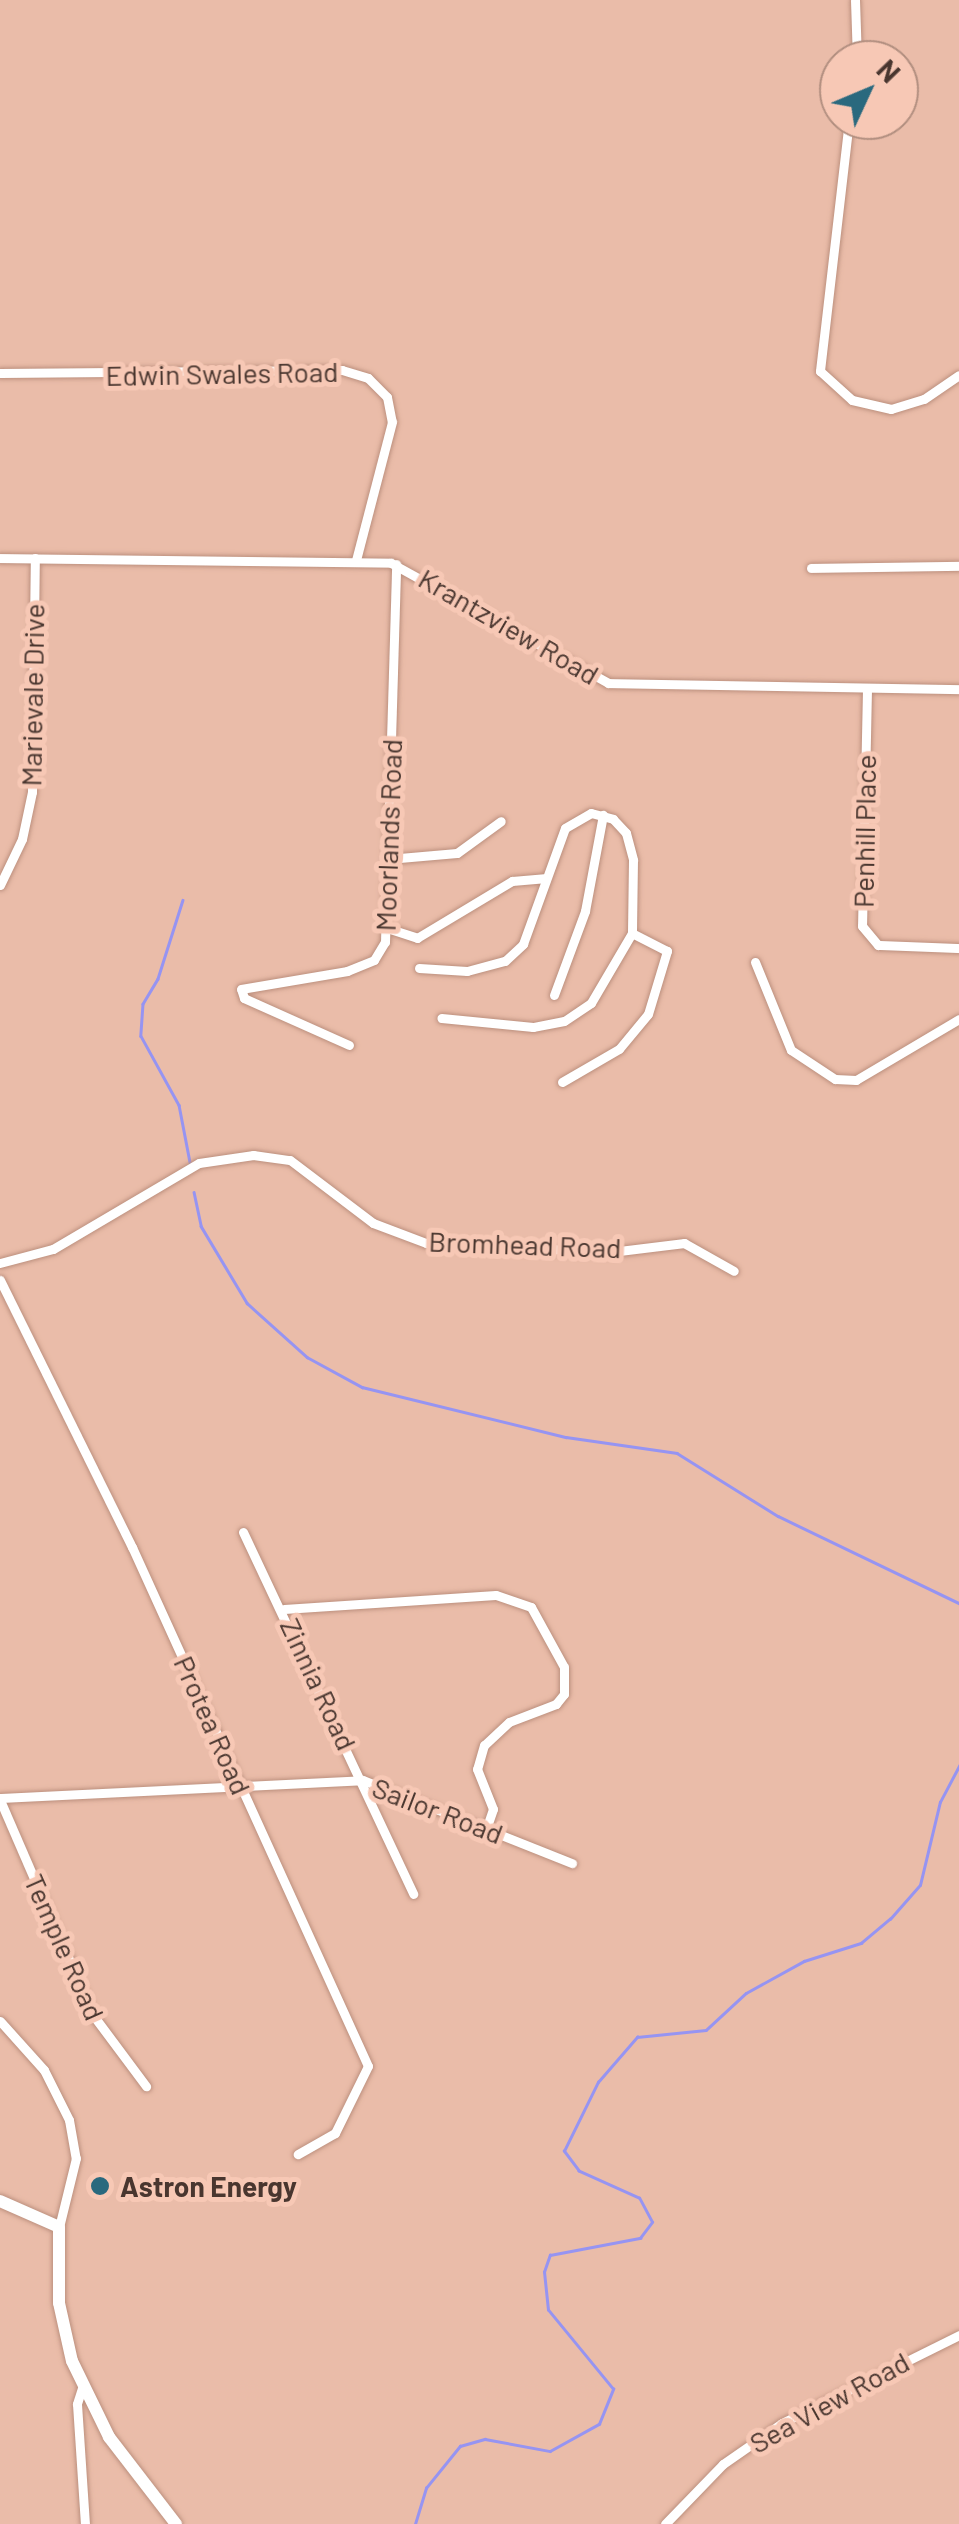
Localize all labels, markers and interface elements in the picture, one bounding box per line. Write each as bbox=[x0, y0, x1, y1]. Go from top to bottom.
north arrow bbox=[819, 40, 919, 140]
text: N bbox=[870, 52, 908, 89]
street label: Edwin Swales Road bbox=[105, 354, 339, 392]
street label: Krantzview Road bbox=[413, 561, 605, 691]
street label: Marievale Drive bbox=[14, 603, 50, 787]
street label: Moorlands Road bbox=[368, 738, 408, 932]
street label: Penhill Place bbox=[846, 754, 882, 908]
street label: Bromhead Road bbox=[428, 1224, 622, 1264]
street label: Zinnia Road bbox=[274, 1613, 364, 1755]
street label: Protea Road bbox=[168, 1651, 258, 1799]
street label: Sailor Road bbox=[368, 1770, 508, 1850]
street label: Temple Road bbox=[18, 1869, 112, 2025]
place label: Astron Energy bbox=[120, 2169, 297, 2203]
marker: Astron Energy bbox=[89, 2175, 111, 2197]
street label: Sea View Road bbox=[743, 2344, 915, 2460]

